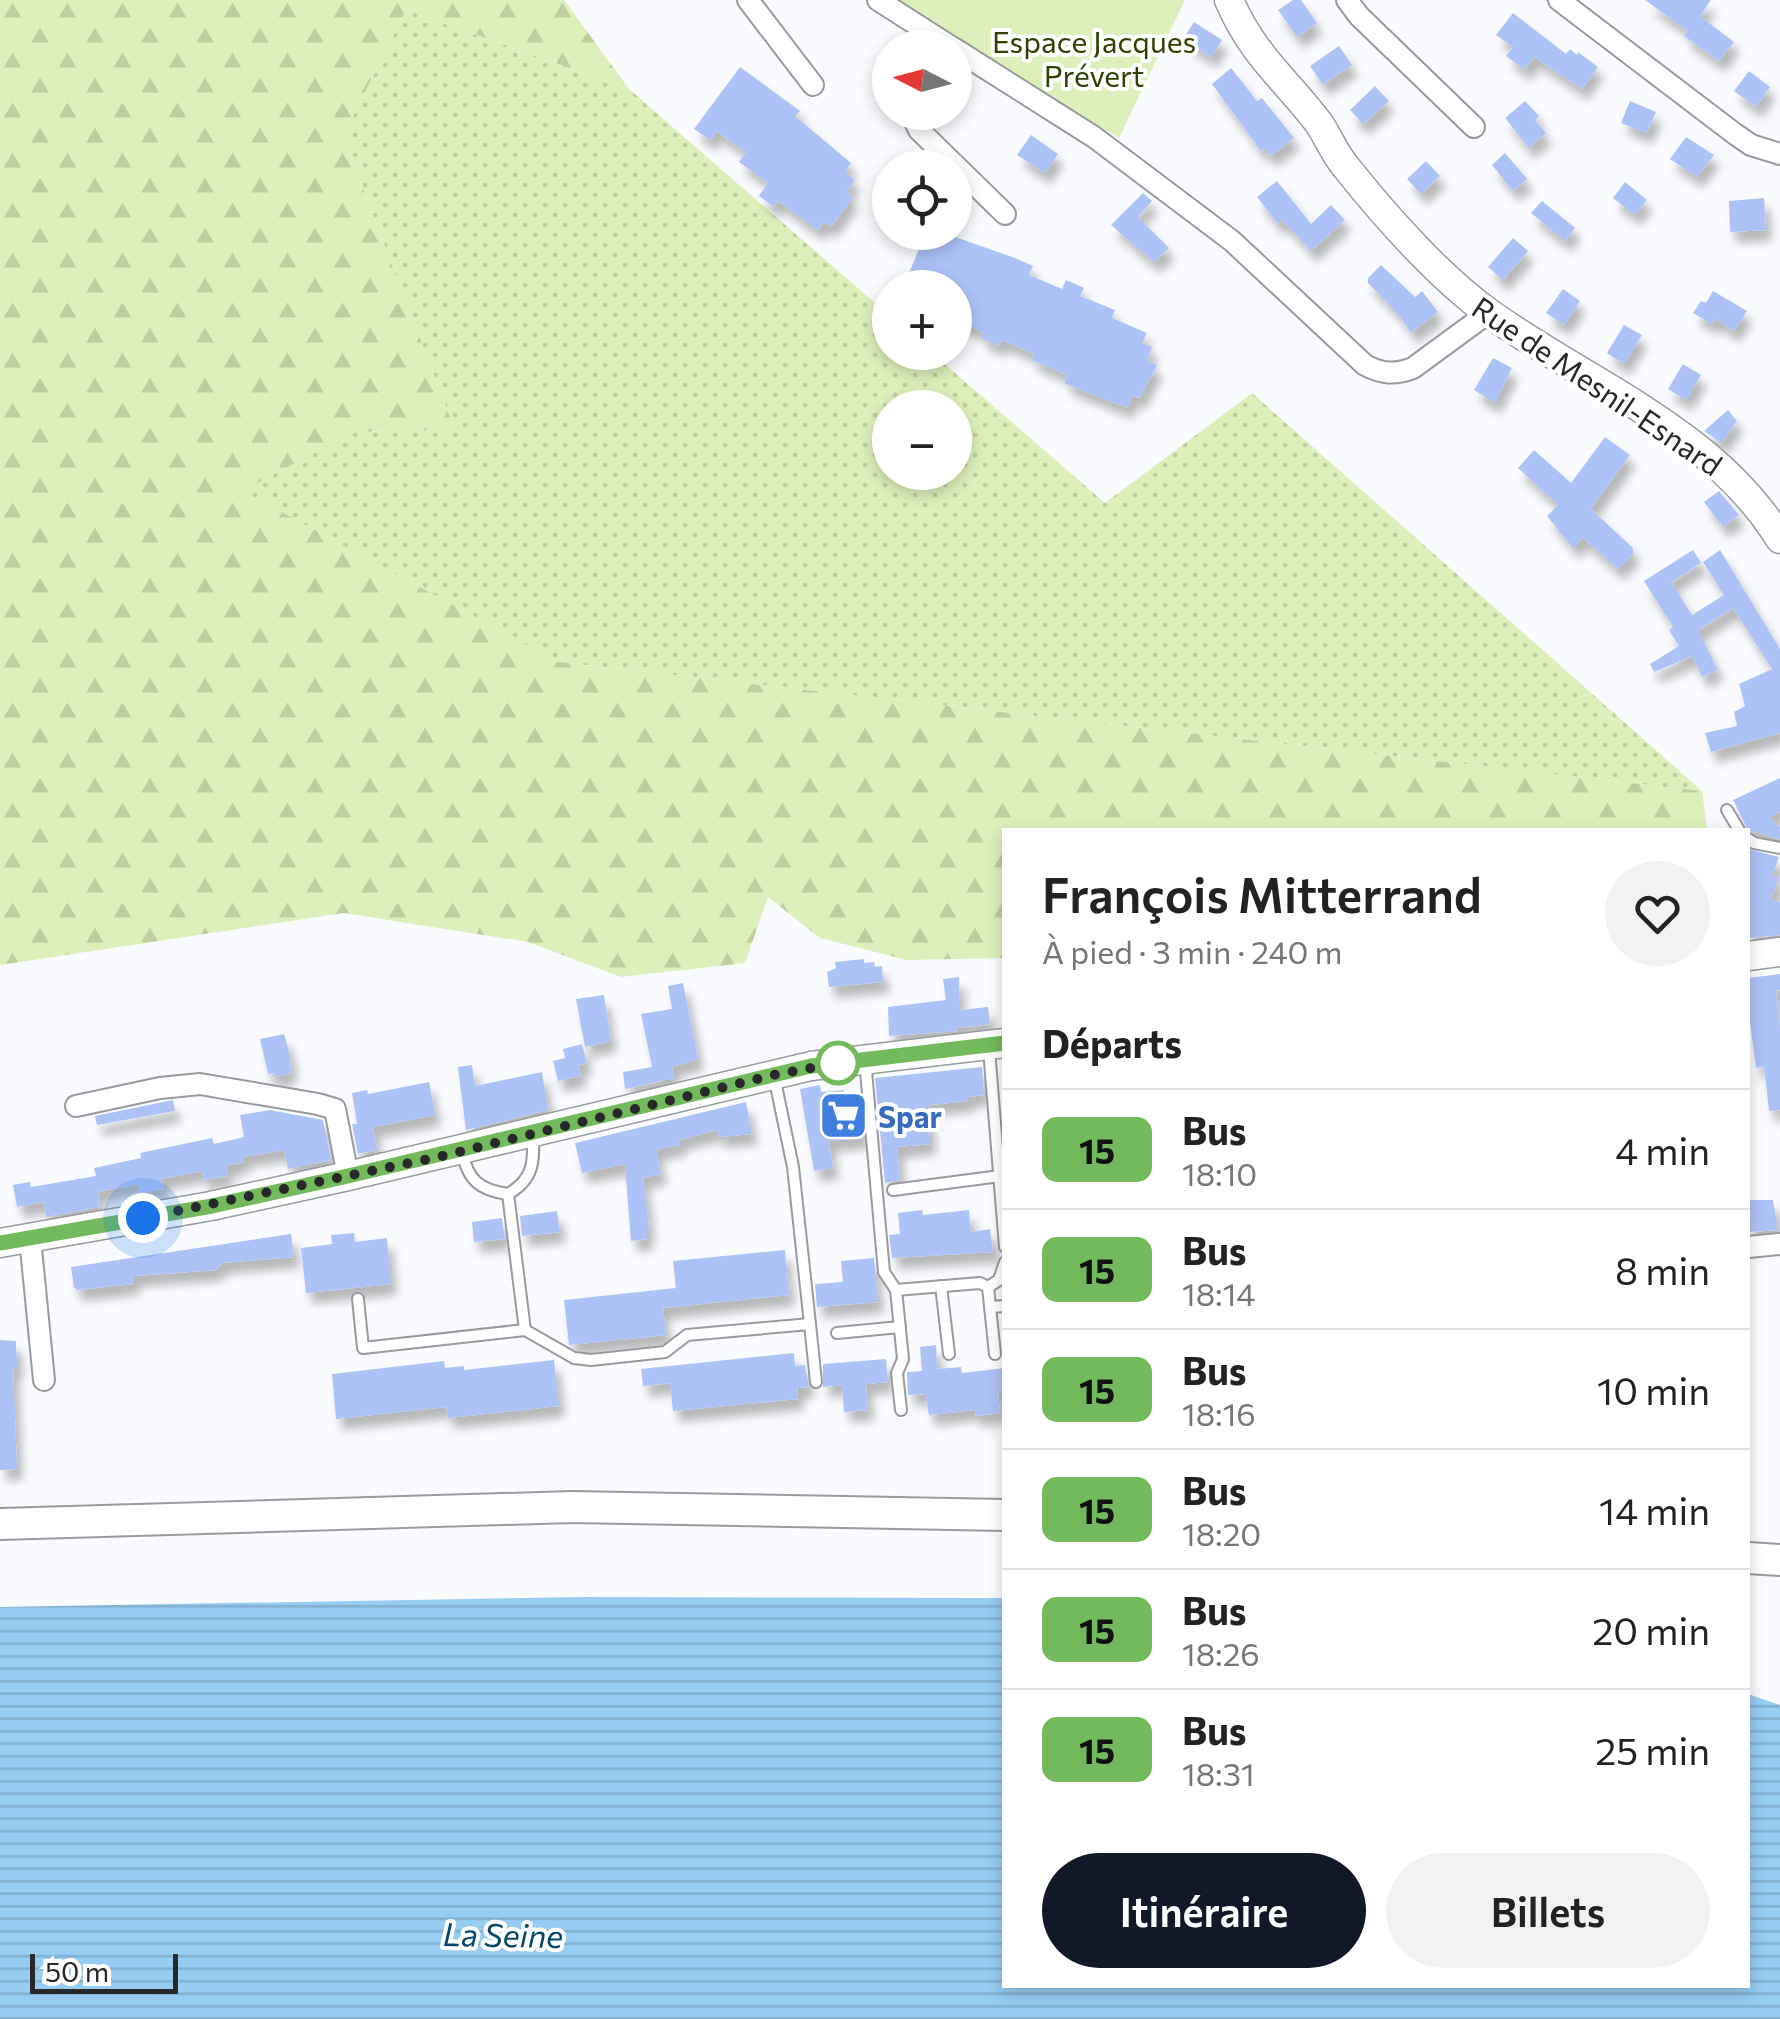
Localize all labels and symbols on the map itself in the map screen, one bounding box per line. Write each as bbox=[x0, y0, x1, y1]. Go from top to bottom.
park label: Espace Jacques Prévert bbox=[992, 22, 1196, 93]
north arrow bbox=[872, 30, 972, 130]
street label: Rue de Mesnil-Esnard bbox=[1466, 288, 1730, 482]
unlabelled marker bbox=[817, 1042, 859, 1084]
supermarket icon: Spar bbox=[817, 1089, 869, 1141]
place label: Spar bbox=[878, 1097, 942, 1134]
your location bbox=[118, 1193, 168, 1243]
water label: La Seine bbox=[443, 1913, 564, 1955]
scale bar bbox=[30, 1949, 178, 1994]

